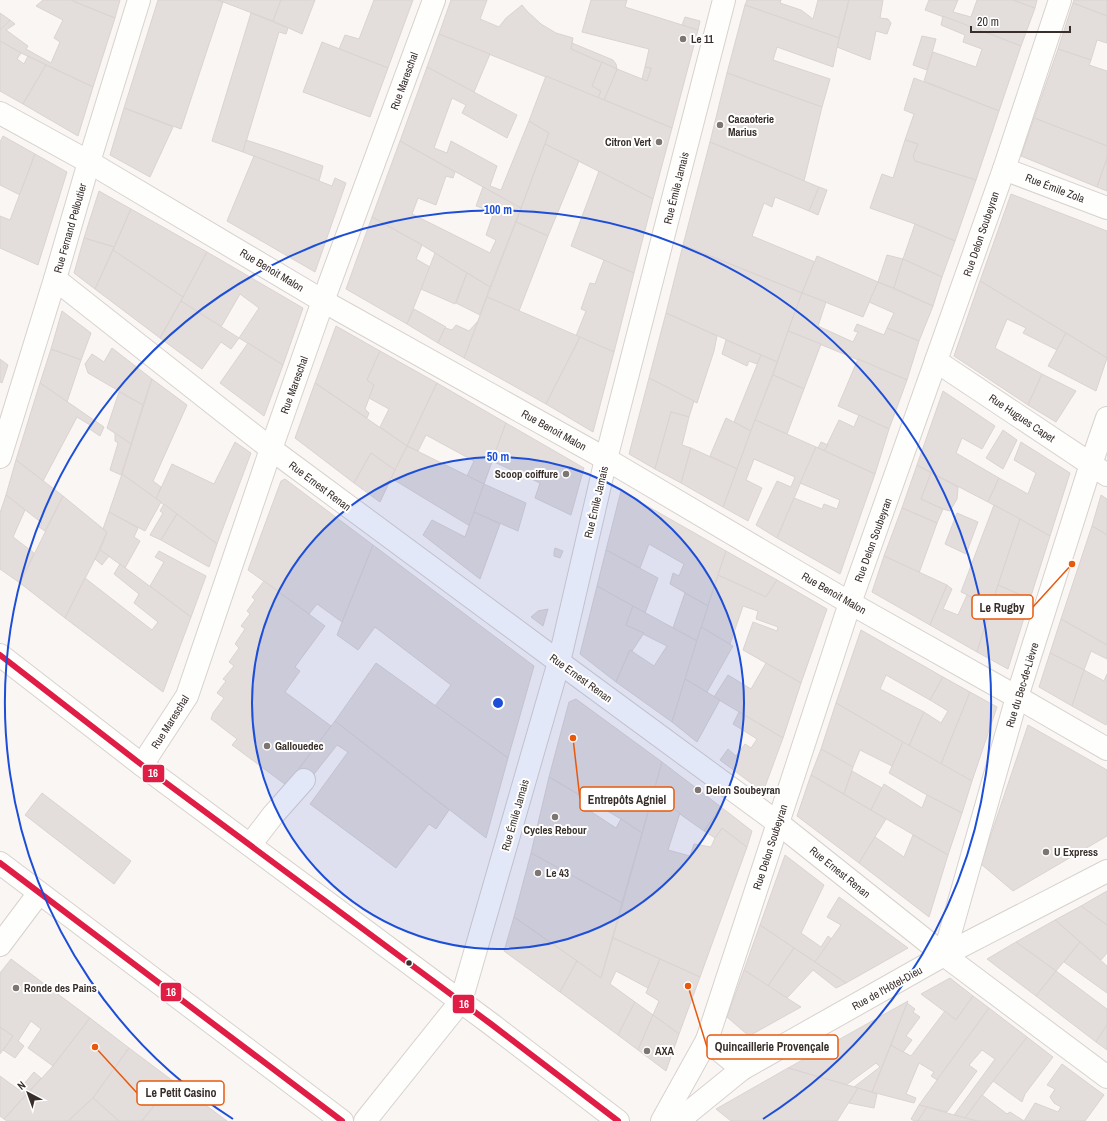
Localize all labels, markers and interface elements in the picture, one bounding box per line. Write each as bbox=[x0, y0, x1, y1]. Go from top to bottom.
scale bar bbox=[971, 8, 1070, 34]
text: 20 m bbox=[977, 14, 999, 30]
place label: Le 11 bbox=[691, 32, 714, 46]
marker: Le 11 bbox=[678, 34, 688, 44]
street label: Rue Mareschal bbox=[387, 50, 421, 112]
place label: Cacaoterie Marius bbox=[728, 112, 774, 139]
marker: Cacaoterie Marius bbox=[715, 120, 725, 130]
place label: Citron Vert bbox=[605, 135, 651, 149]
marker: Citron Vert bbox=[654, 137, 664, 147]
street label: Rue Émile Jamais bbox=[660, 150, 692, 225]
street label: Rue Émile Zola bbox=[1023, 170, 1087, 206]
street label: Rue Fernand Pelloutier bbox=[50, 181, 90, 275]
street label: Rue Delon Soubeyran bbox=[960, 190, 1002, 278]
text: 100 m bbox=[484, 202, 512, 218]
street label: Rue Benoit Malon bbox=[237, 245, 307, 295]
street label: Rue Mareschal bbox=[277, 354, 311, 416]
street label: Rue Hugues Capet bbox=[986, 391, 1058, 446]
street label: Rue Benoit Malon bbox=[519, 406, 589, 454]
text: 50 m bbox=[487, 449, 509, 465]
street label: Rue Ernest Renan bbox=[286, 458, 354, 514]
street label: Rue Émile Jamais bbox=[581, 464, 611, 539]
place label: Scoop coiffure bbox=[495, 467, 558, 481]
marker: Scoop coiffure bbox=[561, 469, 571, 479]
street label: Rue Delon Soubeyran bbox=[851, 496, 895, 584]
street label: Rue Benoit Malon bbox=[799, 569, 869, 617]
callout: Le Rugby bbox=[972, 595, 1033, 619]
text: Le Rugby bbox=[980, 600, 1025, 616]
street label: Rue du Bec-de-Lièvre bbox=[1002, 641, 1042, 729]
street label: Rue Ernest Renan bbox=[547, 651, 615, 705]
street label: Rue Mareschal bbox=[148, 693, 192, 751]
centre of rings bbox=[491, 696, 505, 710]
place label: Gallouedec bbox=[275, 739, 324, 753]
marker: Gallouedec bbox=[262, 741, 272, 751]
line badge: 16 bbox=[142, 764, 165, 783]
text: 16 bbox=[148, 766, 158, 780]
street label: Rue Émile Jamais bbox=[498, 777, 532, 852]
place label: Delon Soubeyran bbox=[706, 783, 780, 797]
marker: Delon Soubeyran bbox=[693, 785, 703, 795]
callout: Entrepôts Agniel bbox=[580, 787, 674, 811]
text: Entrepôts Agniel bbox=[588, 792, 666, 808]
street label: Rue Delon Soubeyran bbox=[750, 803, 790, 891]
marker: Cycles Rebour bbox=[550, 812, 560, 822]
place label: Cycles Rebour bbox=[523, 823, 587, 837]
street label: Rue Ernest Renan bbox=[807, 843, 873, 901]
place label: U Express bbox=[1054, 845, 1098, 859]
marker: U Express bbox=[1041, 847, 1051, 857]
place label: Le 43 bbox=[546, 866, 569, 880]
marker: Le 43 bbox=[533, 868, 543, 878]
unlabelled marker bbox=[404, 958, 414, 968]
street label: Rue de l'Hôtel-Dieu bbox=[849, 963, 925, 1013]
place label: Ronde des Pains bbox=[24, 981, 97, 995]
line badge: 16 bbox=[160, 982, 182, 1002]
marker: Ronde des Pains bbox=[11, 983, 21, 993]
text: 16 bbox=[166, 985, 176, 999]
line badge: 16 bbox=[452, 994, 475, 1014]
text: 16 bbox=[459, 997, 469, 1011]
callout: Quincaillerie Provençale bbox=[707, 1035, 838, 1059]
text: Quincaillerie Provençale bbox=[715, 1039, 830, 1055]
place label: AXA bbox=[655, 1044, 675, 1058]
marker: AXA bbox=[642, 1046, 652, 1056]
north arrow bbox=[8, 1073, 48, 1113]
text: N bbox=[14, 1078, 28, 1093]
callout: Le Petit Casino bbox=[137, 1081, 224, 1105]
text: Le Petit Casino bbox=[145, 1085, 217, 1101]

